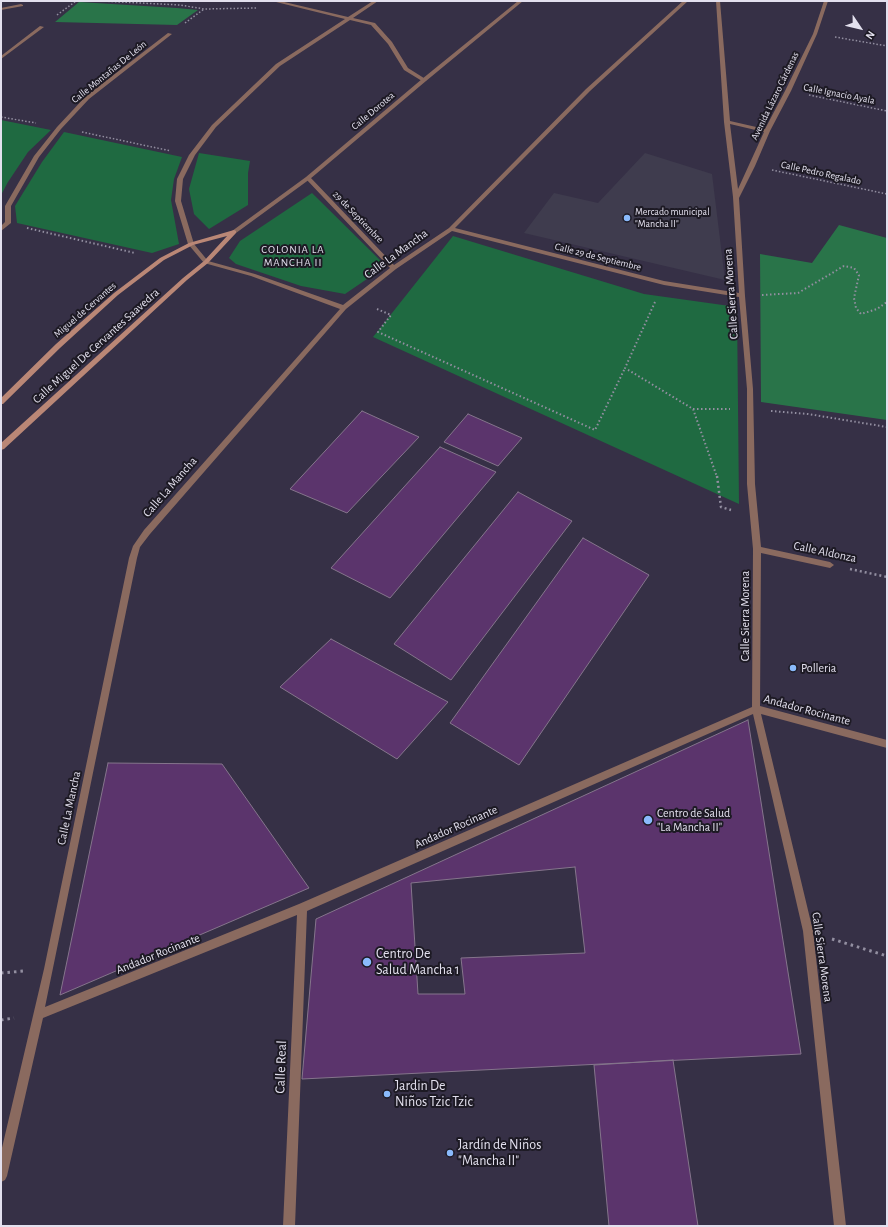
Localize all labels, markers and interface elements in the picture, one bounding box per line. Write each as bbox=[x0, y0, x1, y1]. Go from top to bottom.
north arrow bbox=[840, 8, 880, 48]
text: N bbox=[864, 29, 877, 41]
street label: Calle Montañas De León bbox=[69, 38, 149, 106]
street label: Avenida Lázaro Cárdenas bbox=[748, 50, 802, 142]
street label: Calle Ignacio Ayala bbox=[802, 81, 876, 107]
street label: Calle Dorotea bbox=[349, 89, 397, 133]
street label: Calle Pedro Regalado bbox=[780, 159, 862, 187]
street label: 29 de Septiembre bbox=[330, 189, 386, 245]
place label: Mercado municipal "Mancha II" bbox=[635, 206, 710, 230]
marker: Mercado municipal "Mancha II" bbox=[622, 213, 632, 223]
street label: Calle La Mancha bbox=[361, 226, 431, 282]
street label: Calle 29 de Septiembre bbox=[554, 240, 642, 274]
district label: COLONIA LA MANCHA II bbox=[261, 243, 325, 269]
street label: Calle Sierra Morena bbox=[721, 248, 741, 340]
street label: Miguel de Cervantes bbox=[51, 280, 119, 340]
street label: Calle Miguel De Cervantes Saavedra bbox=[30, 285, 162, 407]
street label: Calle La Mancha bbox=[140, 454, 200, 520]
street label: Calle Aldonza bbox=[792, 538, 858, 566]
street label: Calle Sierra Morena bbox=[738, 571, 752, 661]
place label: Polleria bbox=[801, 661, 836, 675]
marker: Polleria bbox=[788, 663, 798, 673]
street label: Andador Rocinante bbox=[762, 691, 852, 729]
street label: Calle La Mancha bbox=[54, 770, 84, 846]
street label: Andador Rocinante bbox=[412, 802, 500, 852]
place label: Centro de Salud "La Mancha II" bbox=[657, 806, 730, 834]
marker: Centro de Salud "La Mancha II" bbox=[642, 814, 654, 826]
street label: Calle Sierra Morena bbox=[809, 911, 835, 1003]
street label: Andador Rocinante bbox=[114, 931, 202, 977]
place label: Centro De Salud Mancha 1 bbox=[376, 946, 460, 978]
marker: Centro De Salud Mancha 1 bbox=[361, 956, 373, 968]
street label: Calle Real bbox=[272, 1040, 290, 1094]
place label: Jardin De Niños Tzic Tzic bbox=[395, 1078, 473, 1110]
marker: Jardin De Niños Tzic Tzic bbox=[382, 1089, 392, 1099]
place label: Jardín de Niños "Mancha II" bbox=[458, 1137, 541, 1170]
marker: Jardín de Niños "Mancha II" bbox=[445, 1148, 455, 1158]

